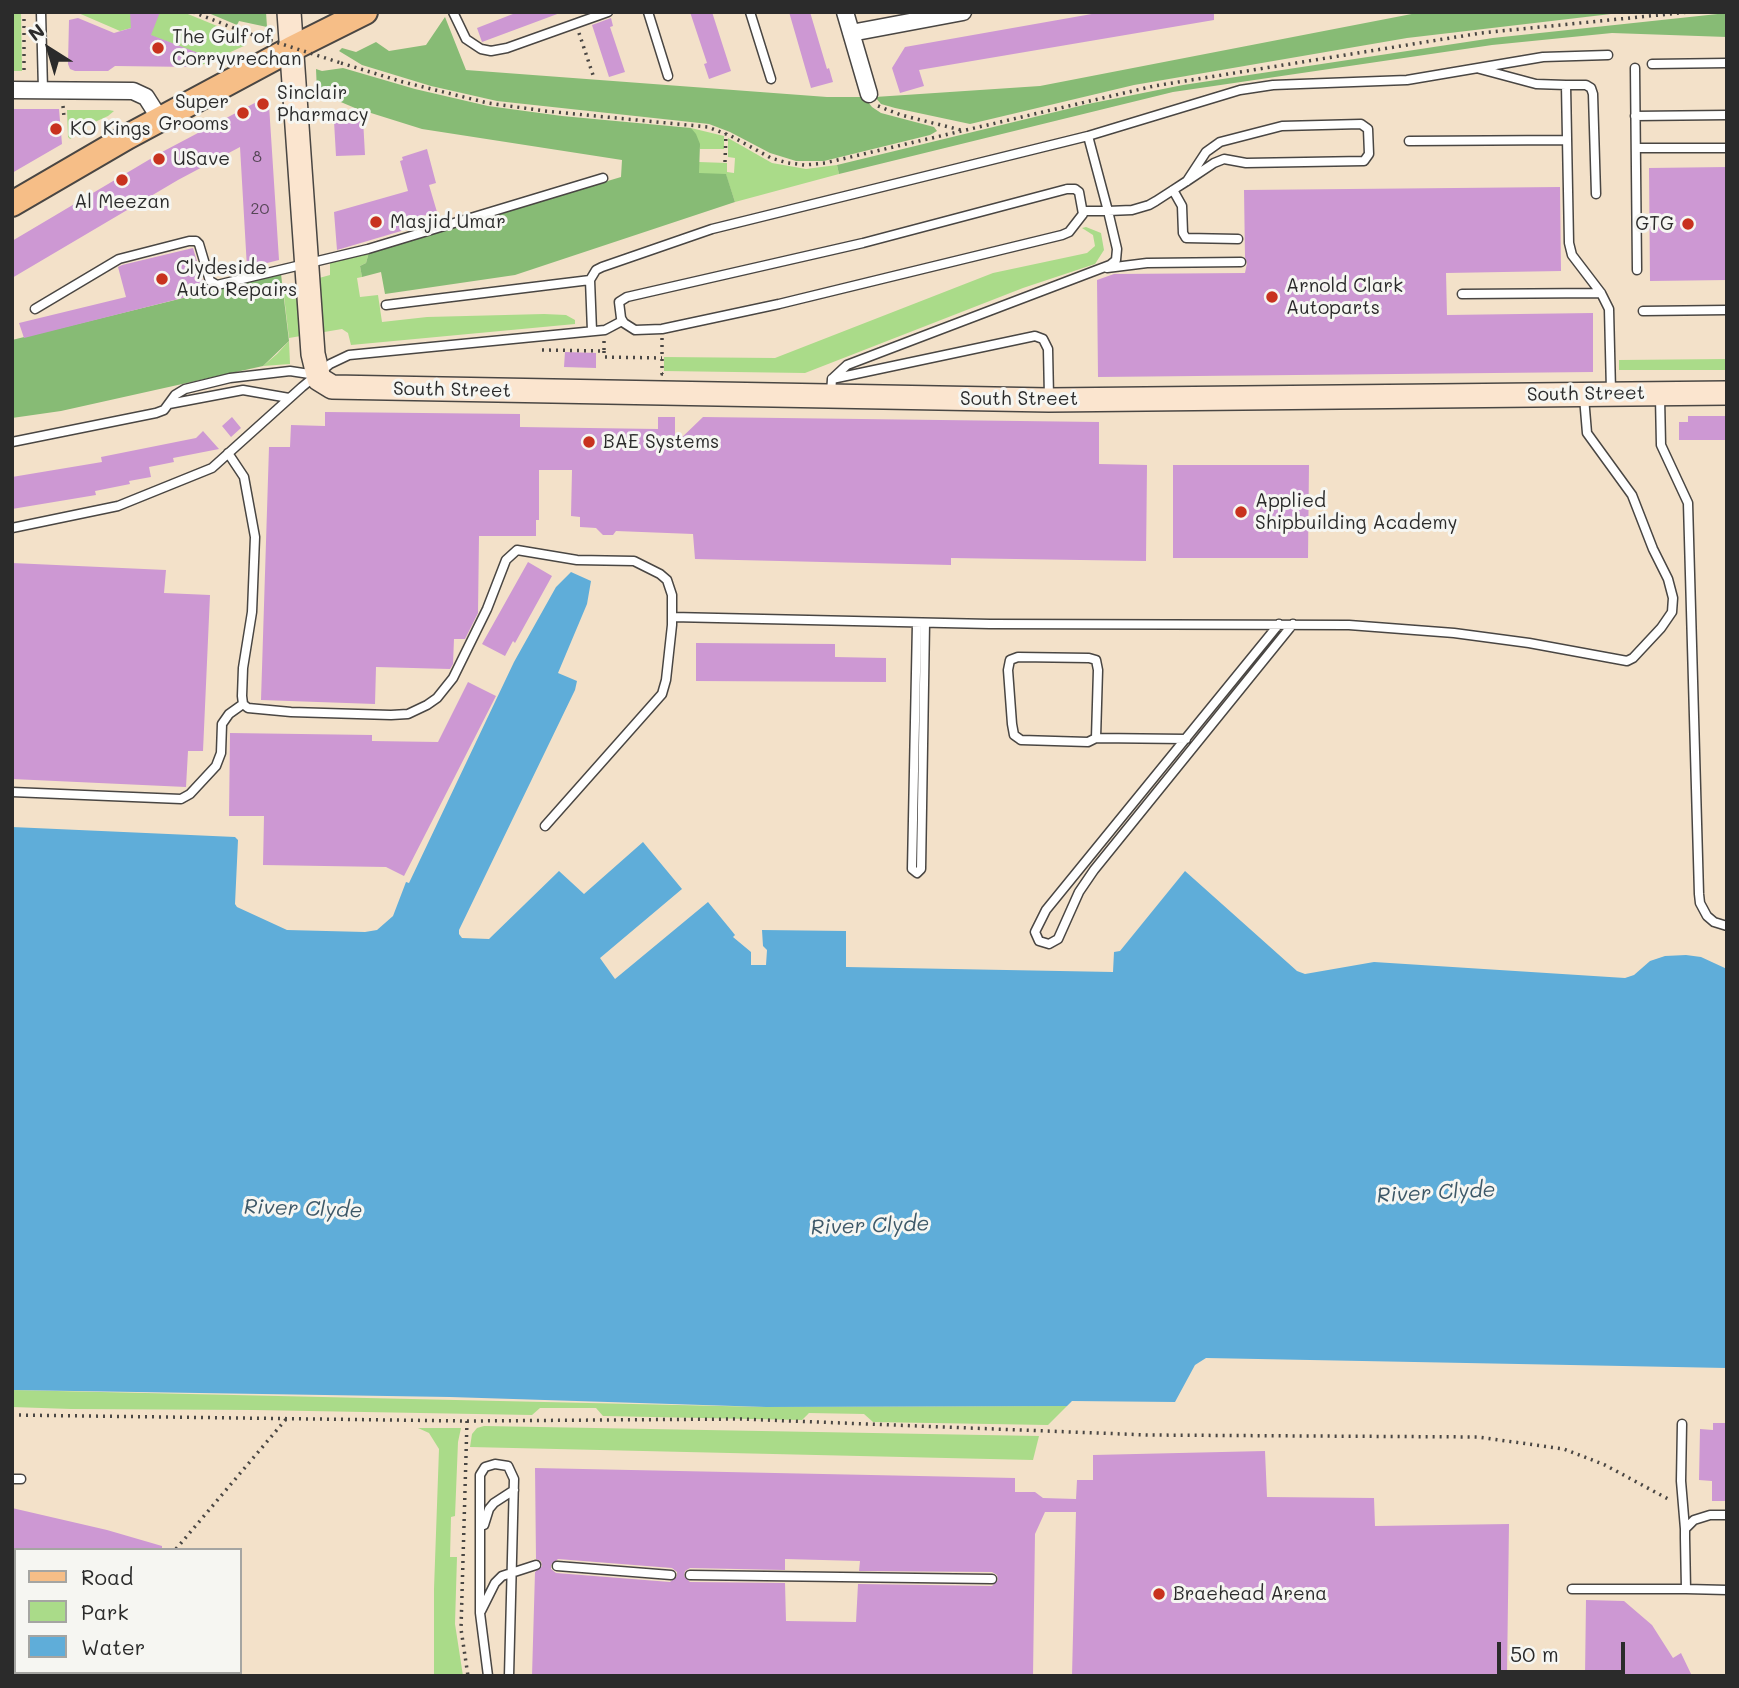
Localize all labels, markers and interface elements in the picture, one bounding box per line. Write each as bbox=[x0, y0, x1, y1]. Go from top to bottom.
north arrow bbox=[14, 14, 84, 84]
text: N bbox=[23, 18, 49, 46]
place label: The Gulf of Corryvrechan bbox=[172, 26, 301, 70]
marker: The Gulf of Corryvrechan bbox=[150, 40, 166, 56]
place label: Sinclair Pharmacy bbox=[277, 82, 369, 126]
place label: Super Grooms bbox=[158, 91, 229, 135]
marker: Sinclair Pharmacy bbox=[255, 96, 271, 112]
marker: Super Grooms bbox=[235, 105, 251, 121]
place label: KO Kings bbox=[70, 118, 151, 140]
marker: KO Kings bbox=[48, 121, 64, 137]
house number: 8 bbox=[252, 147, 262, 167]
place label: USave bbox=[173, 148, 230, 170]
marker: USave bbox=[151, 151, 167, 167]
marker: Al Meezan bbox=[114, 172, 130, 188]
place label: Al Meezan bbox=[74, 191, 170, 213]
house number: 20 bbox=[251, 199, 269, 219]
place label: Masjid Umar bbox=[390, 211, 506, 233]
place label: GTG bbox=[1635, 213, 1674, 235]
marker: Masjid Umar bbox=[368, 214, 384, 230]
marker: GTG bbox=[1680, 216, 1696, 232]
place label: Clydeside Auto Repairs bbox=[176, 257, 297, 301]
marker: Clydeside Auto Repairs bbox=[154, 271, 170, 287]
place label: Arnold Clark Autoparts bbox=[1286, 275, 1403, 319]
marker: Arnold Clark Autoparts bbox=[1264, 289, 1280, 305]
street label: South Street bbox=[393, 378, 511, 402]
street label: South Street bbox=[1527, 382, 1645, 406]
street label: South Street bbox=[960, 388, 1078, 410]
place label: BAE Systems bbox=[603, 431, 719, 453]
marker: BAE Systems bbox=[581, 434, 597, 450]
place label: Applied Shipbuilding Academy bbox=[1255, 490, 1458, 534]
marker: Applied Shipbuilding Academy bbox=[1233, 504, 1249, 520]
water label: River Clyde bbox=[1376, 1177, 1496, 1209]
water label: River Clyde bbox=[243, 1194, 363, 1224]
water label: River Clyde bbox=[810, 1211, 930, 1241]
legend bbox=[14, 1548, 242, 1674]
text: Road bbox=[81, 1563, 133, 1590]
place label: Braehead Arena bbox=[1173, 1583, 1327, 1605]
marker: Braehead Arena bbox=[1151, 1586, 1167, 1602]
text: Park bbox=[81, 1598, 129, 1625]
scale bar bbox=[1501, 1628, 1629, 1672]
text: Water bbox=[81, 1633, 145, 1660]
text: 50 m bbox=[1510, 1640, 1559, 1667]

